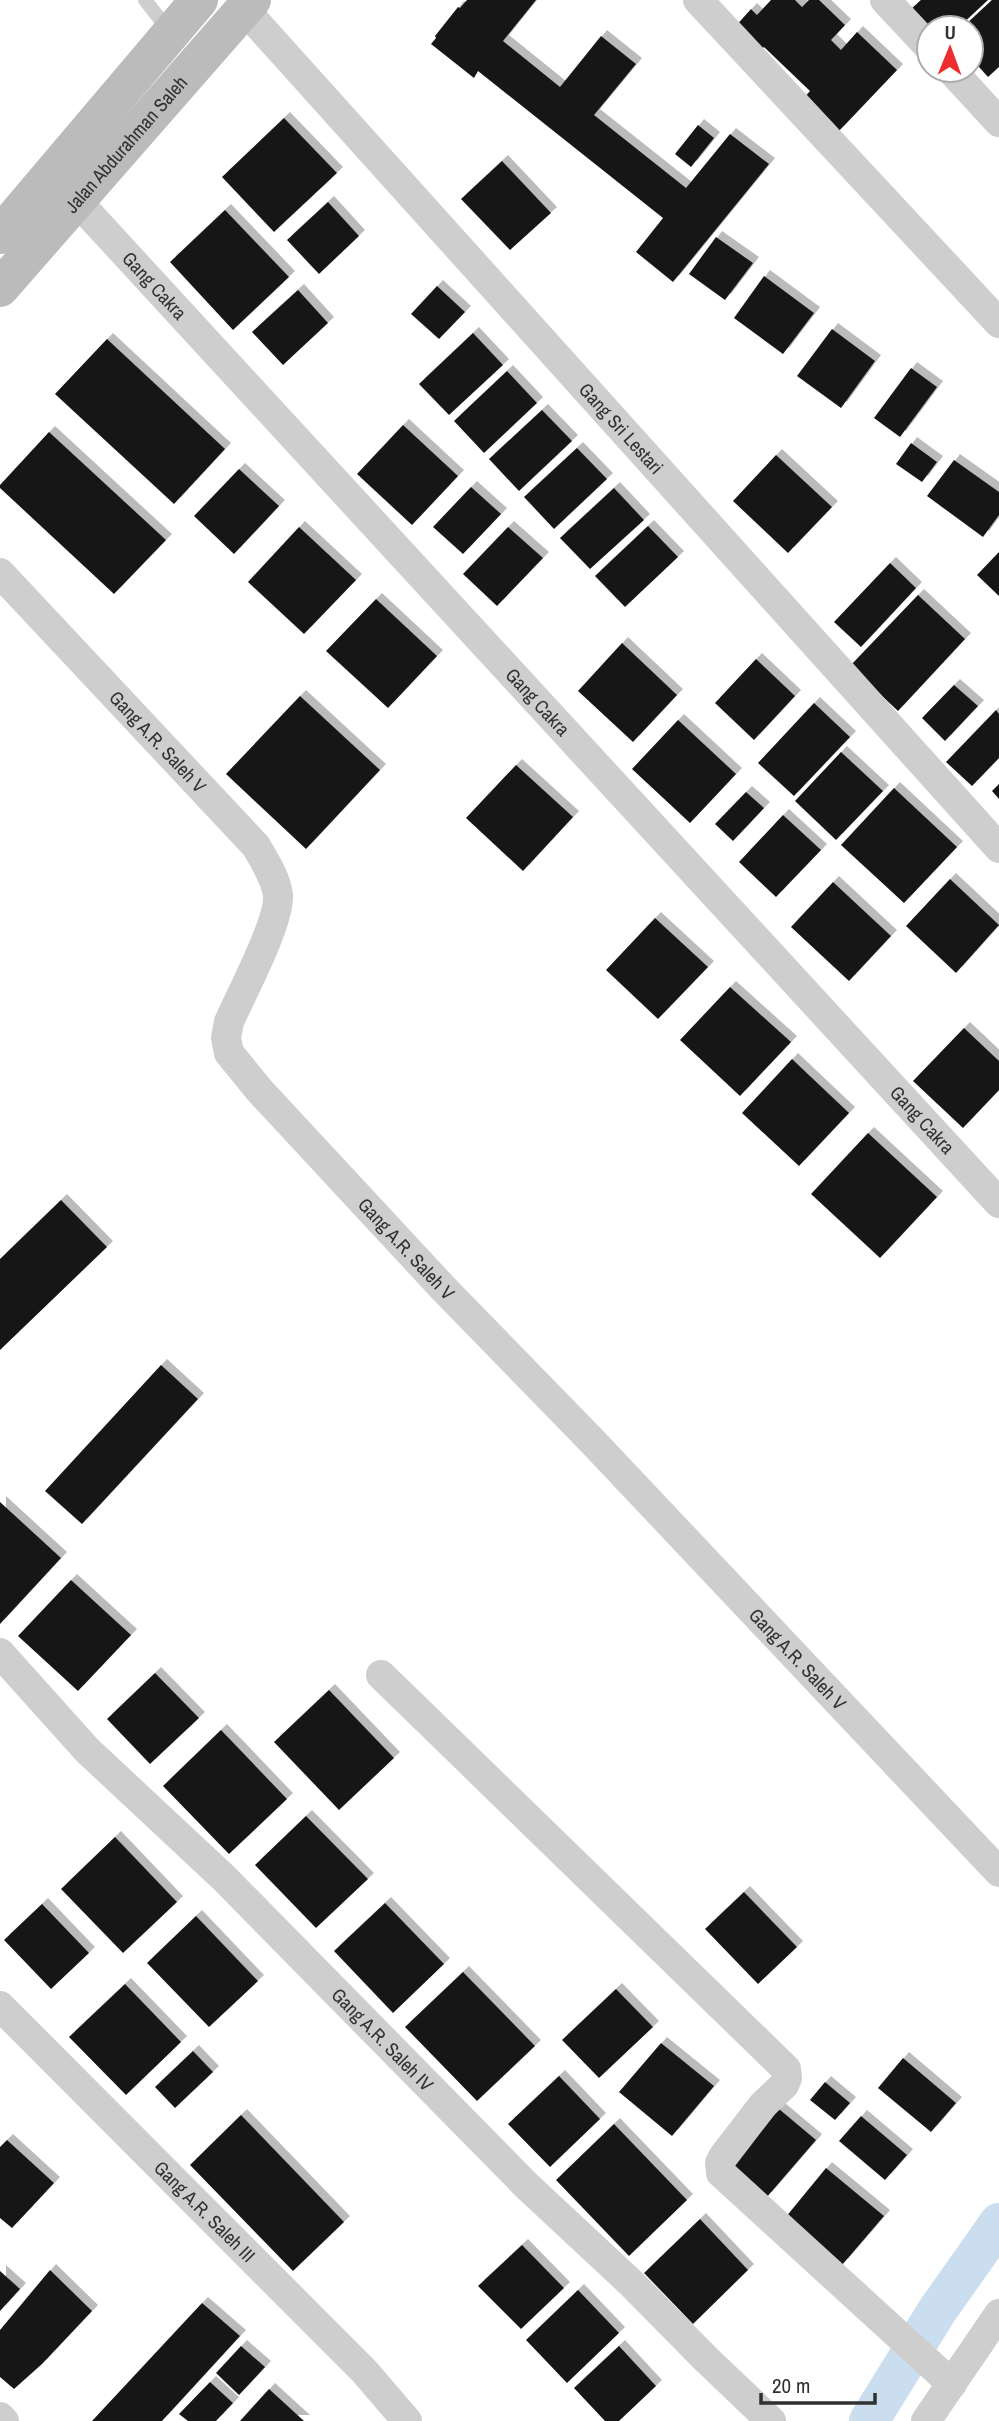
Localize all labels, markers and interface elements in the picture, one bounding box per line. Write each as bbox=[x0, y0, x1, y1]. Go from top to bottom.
north arrow bbox=[915, 14, 985, 84]
text: U bbox=[944, 19, 956, 45]
street label: Jalan Abdurahman Saleh bbox=[59, 70, 193, 218]
street label: Gang Cakra bbox=[117, 246, 193, 325]
street label: Gang Sri Lestari bbox=[573, 377, 669, 479]
street label: Gang Cakra bbox=[500, 662, 576, 742]
street label: Gang A.R. Saleh V bbox=[104, 685, 213, 799]
street label: Gang Cakra bbox=[884, 1080, 961, 1160]
street label: Gang A.R. Saleh V bbox=[352, 1192, 461, 1306]
street label: Gang A.R. Saleh V bbox=[743, 1602, 853, 1716]
street label: Gang A.R. Saleh IV bbox=[326, 1982, 440, 2097]
street label: Gang A.R. Saleh III bbox=[148, 2155, 261, 2268]
scale bar bbox=[761, 2362, 875, 2406]
text: 20 m bbox=[772, 2371, 810, 2400]

